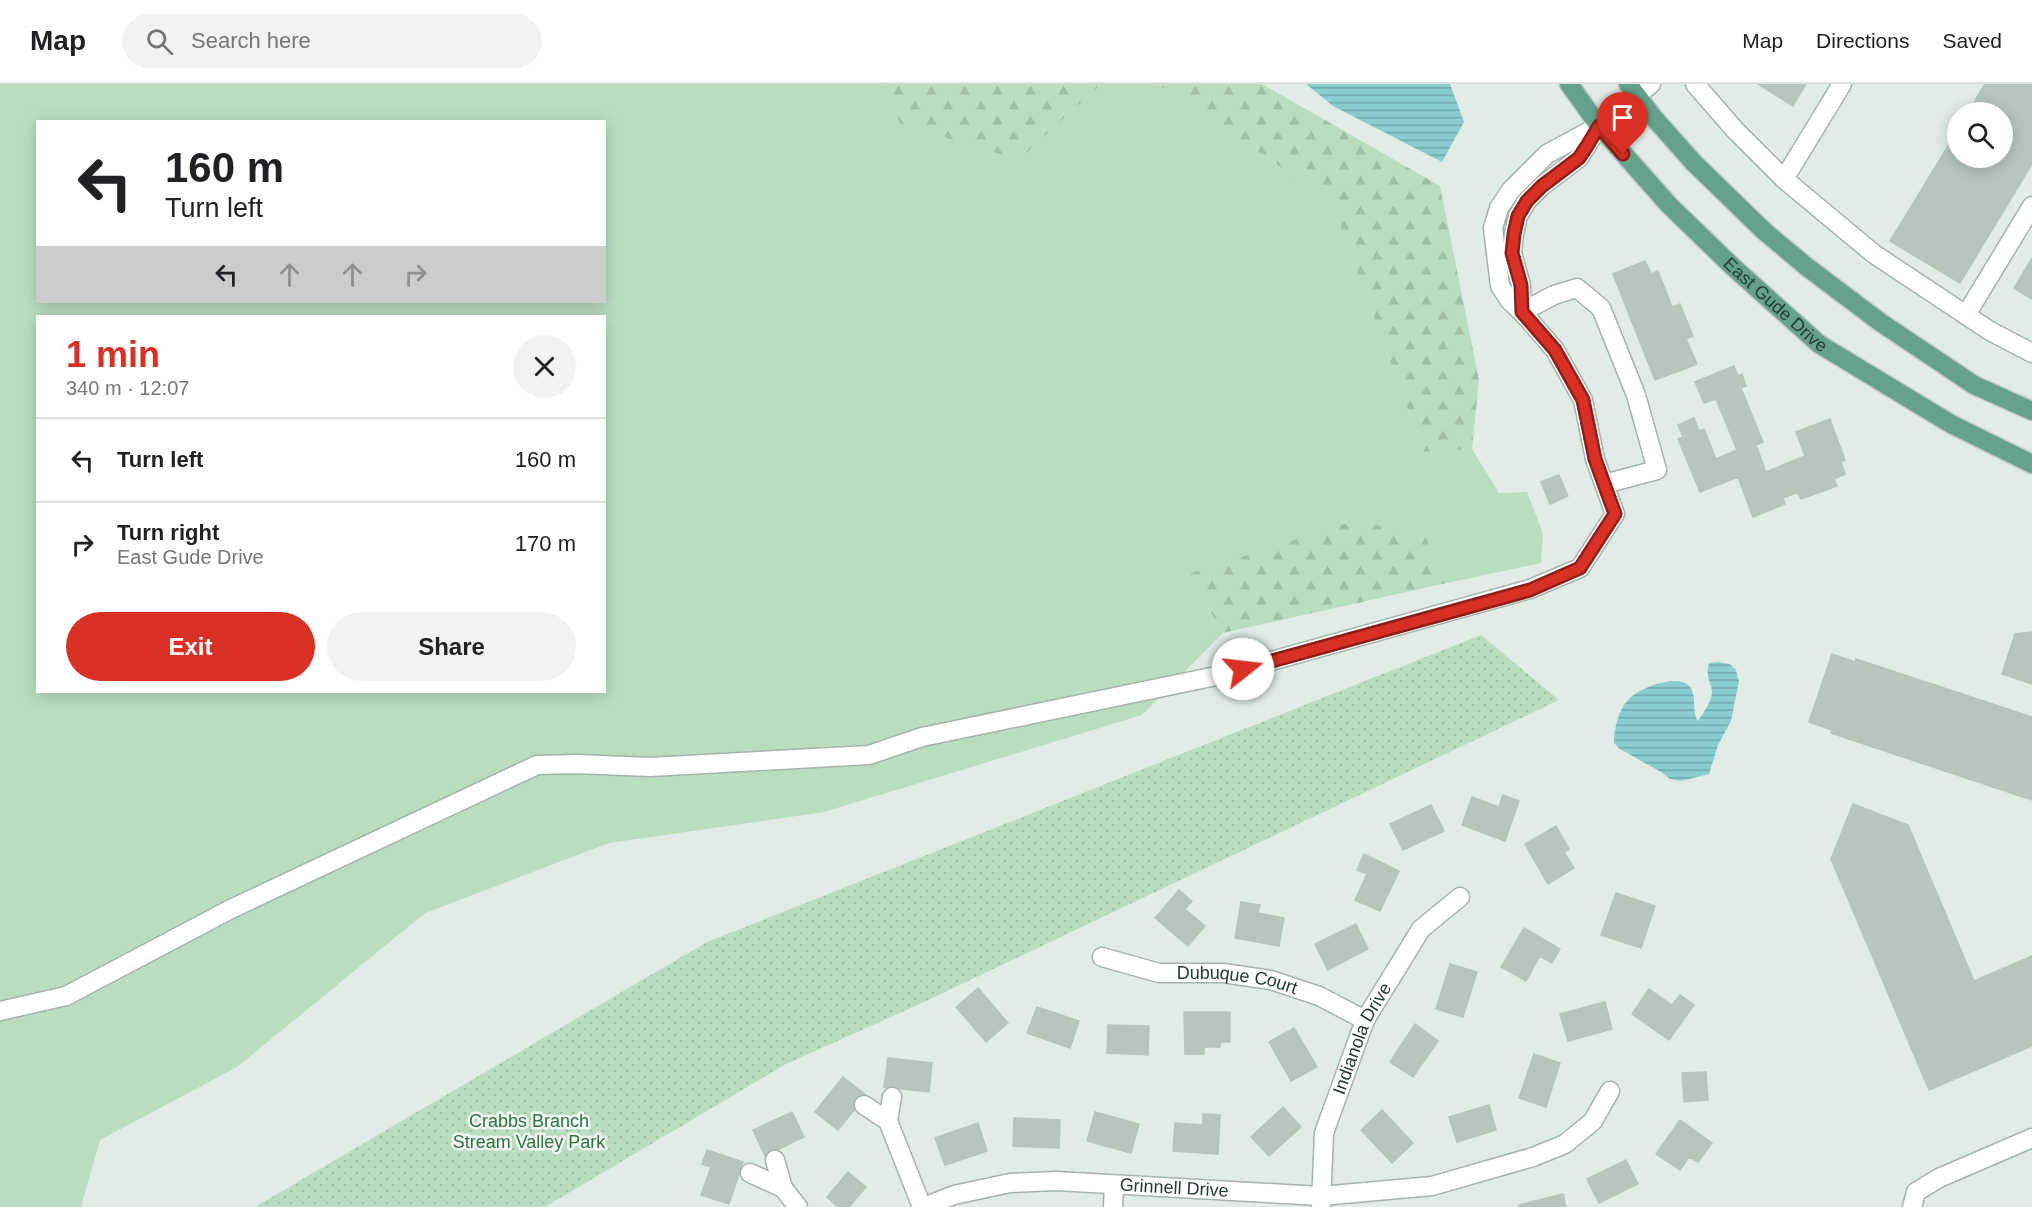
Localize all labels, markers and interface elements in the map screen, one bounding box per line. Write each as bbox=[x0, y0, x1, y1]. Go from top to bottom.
search box bbox=[122, 14, 542, 68]
text: Map bbox=[30, 25, 86, 56]
icon: search bbox=[143, 25, 176, 58]
text: Search here bbox=[191, 28, 311, 53]
text: Map bbox=[1742, 29, 1783, 52]
text: Directions bbox=[1816, 29, 1909, 52]
text: Saved bbox=[1942, 29, 2002, 52]
pin bbox=[1597, 92, 1648, 154]
icon: arrive bbox=[1606, 101, 1639, 134]
map controls bbox=[1947, 102, 2013, 168]
button: search bbox=[1947, 102, 2013, 168]
icon: left bbox=[66, 144, 144, 222]
text: 160 m bbox=[165, 144, 284, 191]
text: Turn left bbox=[165, 193, 263, 223]
street label: East Gude Drive bbox=[1719, 253, 1830, 356]
icon: left bbox=[210, 258, 243, 291]
icon: ahead bbox=[273, 258, 306, 291]
icon: ahead bbox=[336, 258, 369, 291]
icon: right bbox=[399, 258, 432, 291]
text: 1 min bbox=[66, 334, 160, 375]
button: close bbox=[513, 335, 576, 398]
text: 340 m · 12:07 bbox=[66, 377, 189, 399]
icon: left bbox=[66, 444, 99, 477]
text: Turn left bbox=[117, 447, 203, 472]
text: 160 m bbox=[515, 447, 576, 472]
text: Turn right bbox=[117, 520, 219, 545]
icon: right bbox=[66, 528, 99, 561]
text: 170 m bbox=[515, 531, 576, 556]
text: East Gude Drive bbox=[117, 546, 264, 568]
button: Exit bbox=[66, 612, 315, 681]
button: Share bbox=[327, 612, 576, 681]
position arrow bbox=[1211, 637, 1275, 701]
street label: Dubuque Court bbox=[1177, 963, 1300, 998]
street label: Indianola Drive bbox=[1329, 979, 1395, 1097]
park label: Crabbs Branch Stream Valley Park bbox=[453, 1111, 606, 1152]
street label: Grinnell Drive bbox=[1119, 1175, 1229, 1201]

